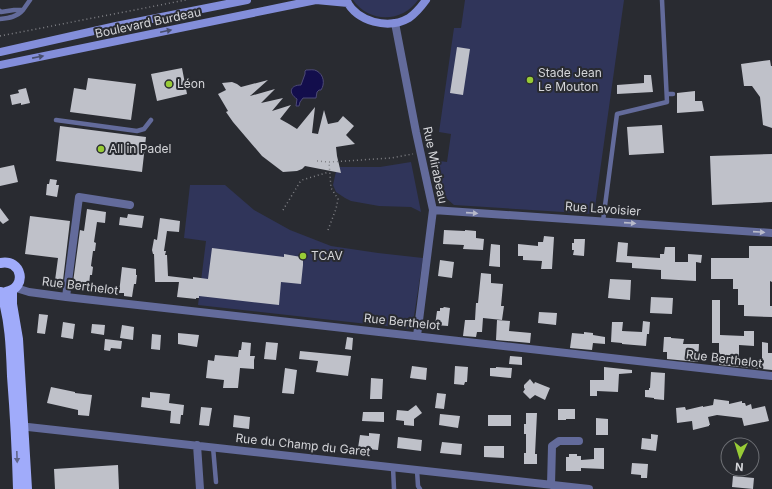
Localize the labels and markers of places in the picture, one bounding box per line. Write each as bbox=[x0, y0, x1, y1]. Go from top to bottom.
place label: Stade Jean Le Mouton bbox=[538, 65, 602, 94]
marker: Stade Jean Le Mouton bbox=[525, 75, 535, 85]
place label: Léon bbox=[177, 76, 205, 91]
marker: Léon bbox=[164, 79, 174, 89]
place label: All in Padel bbox=[109, 141, 172, 156]
marker: All in Padel bbox=[96, 144, 106, 154]
place label: TCAV bbox=[311, 248, 343, 263]
marker: TCAV bbox=[298, 251, 308, 261]

